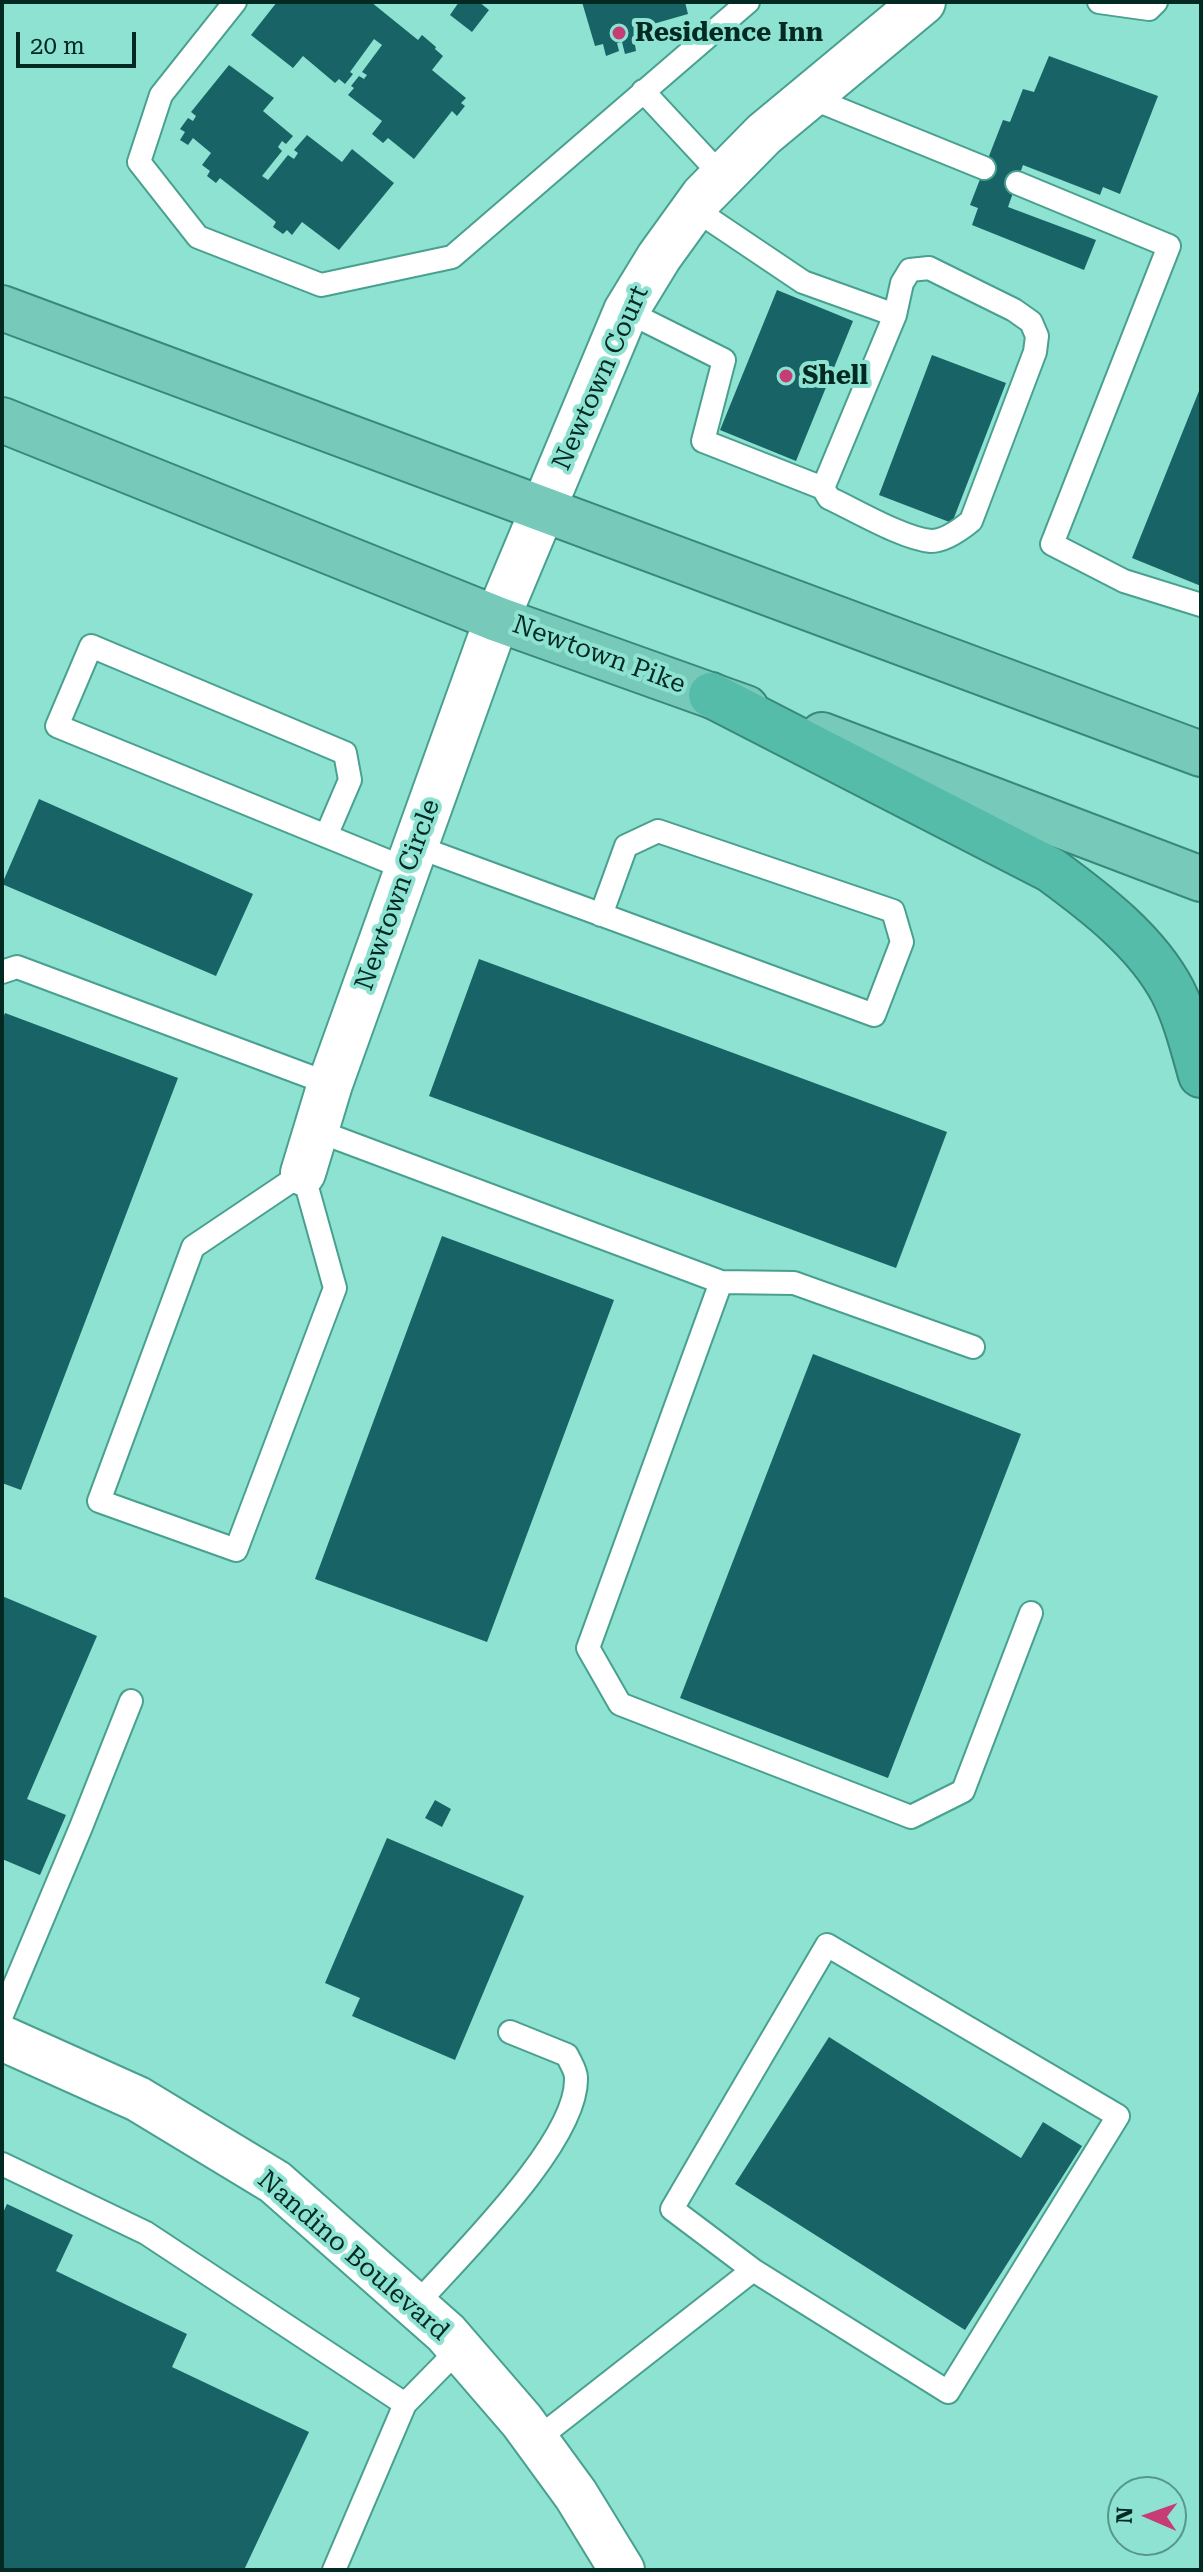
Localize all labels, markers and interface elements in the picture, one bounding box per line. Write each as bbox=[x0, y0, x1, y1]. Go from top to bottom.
scale bar bbox=[20, 16, 140, 66]
place label: Residence Inn bbox=[635, 17, 823, 49]
marker: Residence Inn bbox=[610, 24, 628, 42]
text: 20 m bbox=[30, 32, 85, 60]
street label: Newtown Court bbox=[546, 281, 656, 475]
place label: Shell bbox=[802, 360, 868, 392]
marker: Shell bbox=[777, 367, 795, 385]
street label: Newtown Pike bbox=[508, 609, 690, 701]
street label: Newtown Circle bbox=[349, 795, 447, 995]
street label: Nandino Boulevard bbox=[251, 2165, 455, 2347]
north arrow bbox=[1107, 2476, 1187, 2556]
text: N bbox=[1112, 2506, 1137, 2524]

